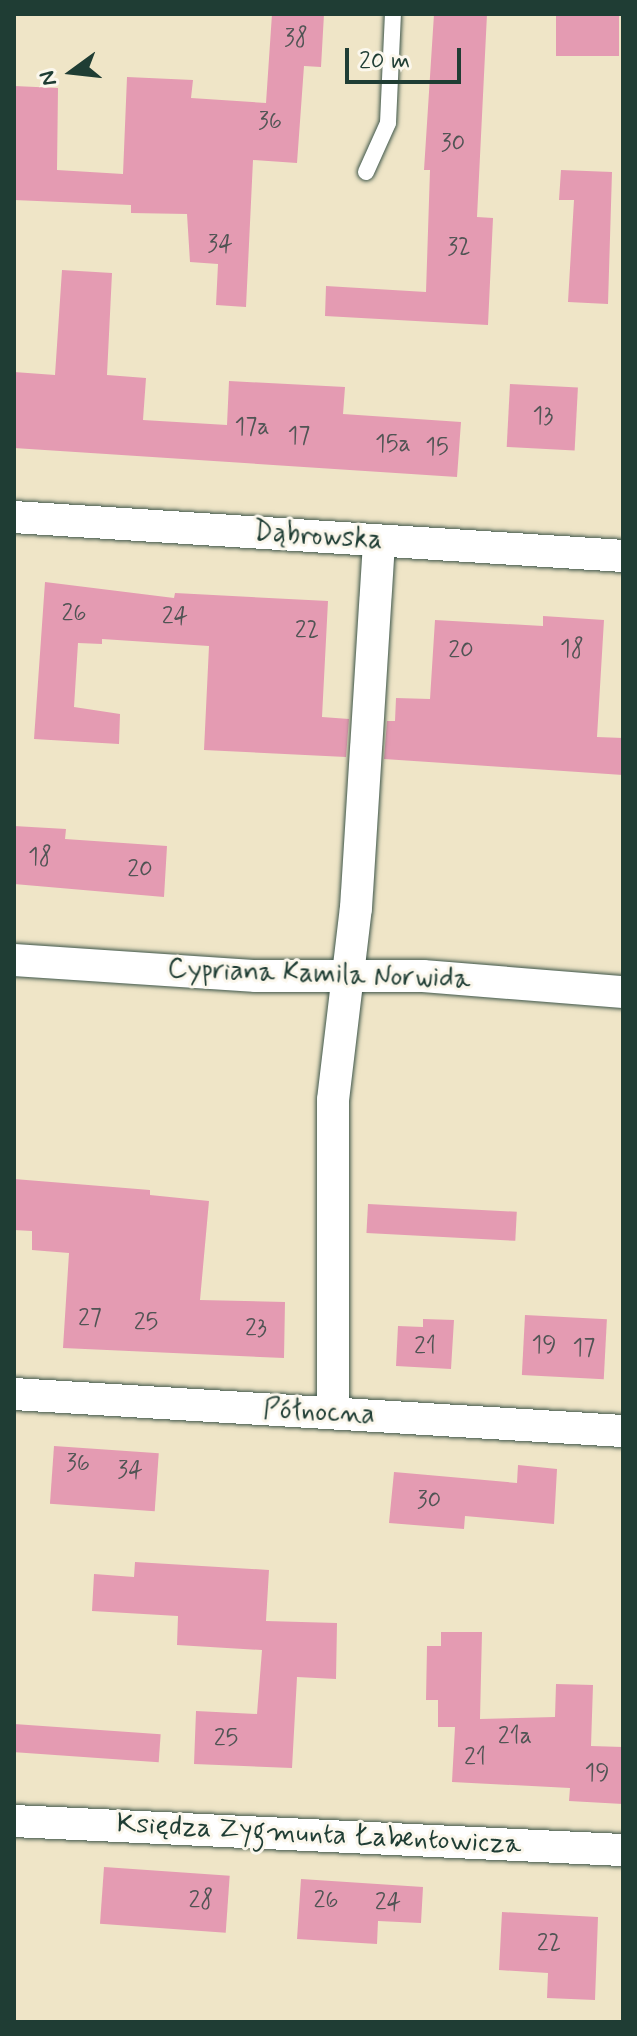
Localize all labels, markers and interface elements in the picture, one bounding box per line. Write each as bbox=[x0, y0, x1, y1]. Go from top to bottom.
house number: 38 bbox=[284, 25, 308, 53]
north arrow bbox=[32, 32, 112, 112]
scale bar bbox=[349, 32, 465, 82]
text: 20 m bbox=[359, 46, 410, 77]
text: N bbox=[33, 68, 64, 89]
house number: 36 bbox=[258, 108, 282, 136]
house number: 30 bbox=[441, 130, 465, 158]
house number: 34 bbox=[207, 231, 233, 259]
house number: 32 bbox=[447, 234, 471, 262]
house number: 13 bbox=[533, 403, 553, 431]
house number: 17a bbox=[234, 414, 270, 442]
house number: 17 bbox=[288, 423, 310, 451]
house number: 15a bbox=[375, 431, 411, 459]
house number: 15 bbox=[425, 434, 449, 462]
street label: Dąbrowska bbox=[252, 516, 384, 558]
house number: 26 bbox=[61, 600, 87, 628]
house number: 24 bbox=[162, 603, 188, 631]
house number: 22 bbox=[295, 617, 319, 645]
house number: 18 bbox=[560, 636, 584, 664]
house number: 20 bbox=[448, 637, 474, 665]
house number: 18 bbox=[28, 844, 52, 872]
house number: 20 bbox=[127, 856, 153, 884]
street label: Cypriana Kamila Norwida bbox=[162, 953, 476, 997]
house number: 27 bbox=[78, 1305, 102, 1333]
house number: 25 bbox=[134, 1309, 158, 1337]
house number: 23 bbox=[245, 1315, 267, 1343]
house number: 19 bbox=[531, 1332, 557, 1360]
house number: 21 bbox=[414, 1333, 436, 1361]
house number: 17 bbox=[573, 1335, 595, 1363]
street label: Północna bbox=[262, 1393, 376, 1433]
house number: 36 bbox=[66, 1450, 90, 1478]
house number: 34 bbox=[117, 1457, 143, 1485]
house number: 30 bbox=[417, 1487, 441, 1515]
house number: 21a bbox=[498, 1723, 532, 1751]
house number: 25 bbox=[214, 1725, 238, 1753]
house number: 21 bbox=[464, 1744, 486, 1772]
house number: 19 bbox=[584, 1760, 610, 1788]
street label: Księdza Zygmunta Łabentowicza bbox=[116, 1808, 522, 1862]
house number: 28 bbox=[189, 1887, 213, 1915]
house number: 26 bbox=[313, 1887, 339, 1915]
house number: 24 bbox=[375, 1889, 401, 1917]
house number: 22 bbox=[537, 1930, 561, 1958]

